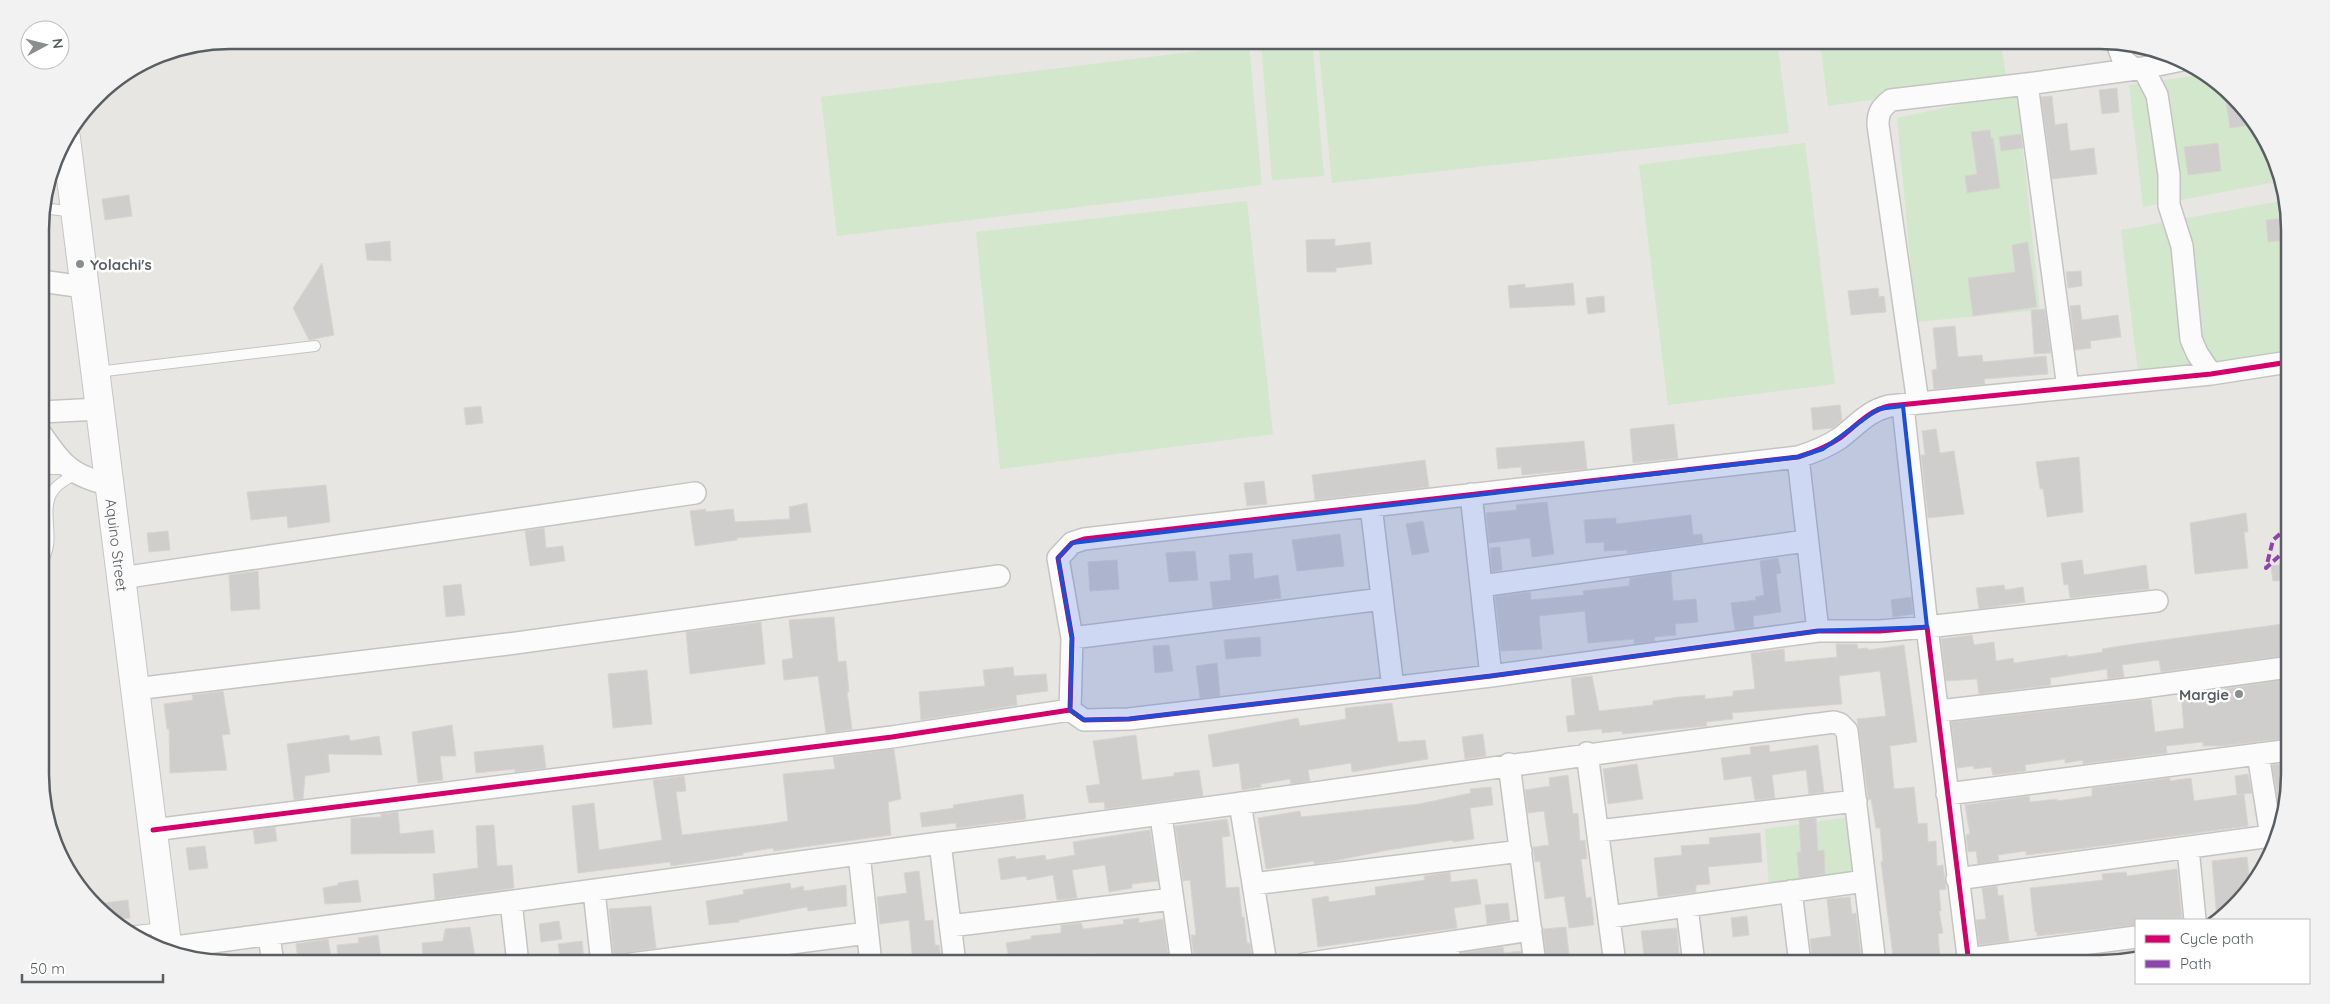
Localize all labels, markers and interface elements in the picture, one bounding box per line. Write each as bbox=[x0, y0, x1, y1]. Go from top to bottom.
north arrow bbox=[20, 20, 70, 70]
text: N bbox=[48, 37, 67, 50]
place label: Yolachi's bbox=[90, 255, 152, 274]
marker: Yolachi's bbox=[74, 258, 86, 270]
street label: Aquino Street bbox=[102, 497, 132, 592]
place label: Margie bbox=[2179, 685, 2229, 704]
marker: Margie bbox=[2233, 688, 2245, 700]
legend bbox=[2135, 919, 2310, 984]
text: Cycle path bbox=[2180, 929, 2254, 948]
scale bar bbox=[22, 952, 164, 984]
text: Path bbox=[2180, 954, 2212, 973]
text: 50 m bbox=[30, 959, 65, 978]

